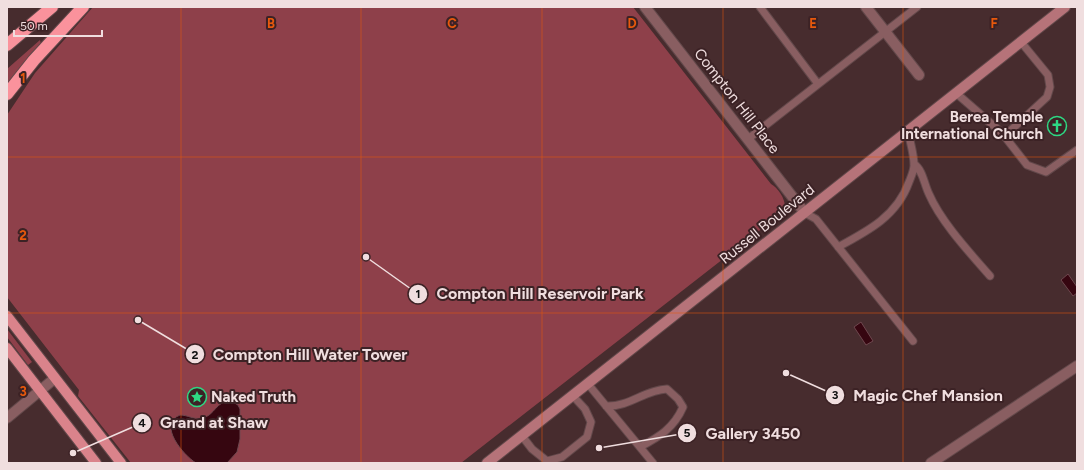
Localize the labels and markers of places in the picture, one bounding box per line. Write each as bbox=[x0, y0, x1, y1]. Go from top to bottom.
place label: Berea Temple International Church bbox=[901, 108, 1044, 143]
church icon: Berea Temple International Church bbox=[1046, 115, 1068, 137]
callout: Compton Hill Reservoir Park bbox=[408, 280, 651, 308]
callout: Compton Hill Water Tower bbox=[185, 340, 415, 368]
callout: Magic Chef Mansion bbox=[825, 381, 1011, 409]
place icon: Naked Truth bbox=[186, 386, 208, 408]
place label: Naked Truth bbox=[211, 388, 296, 406]
callout: Grand at Shaw bbox=[132, 409, 276, 437]
callout: Gallery 3450 bbox=[677, 419, 808, 447]

